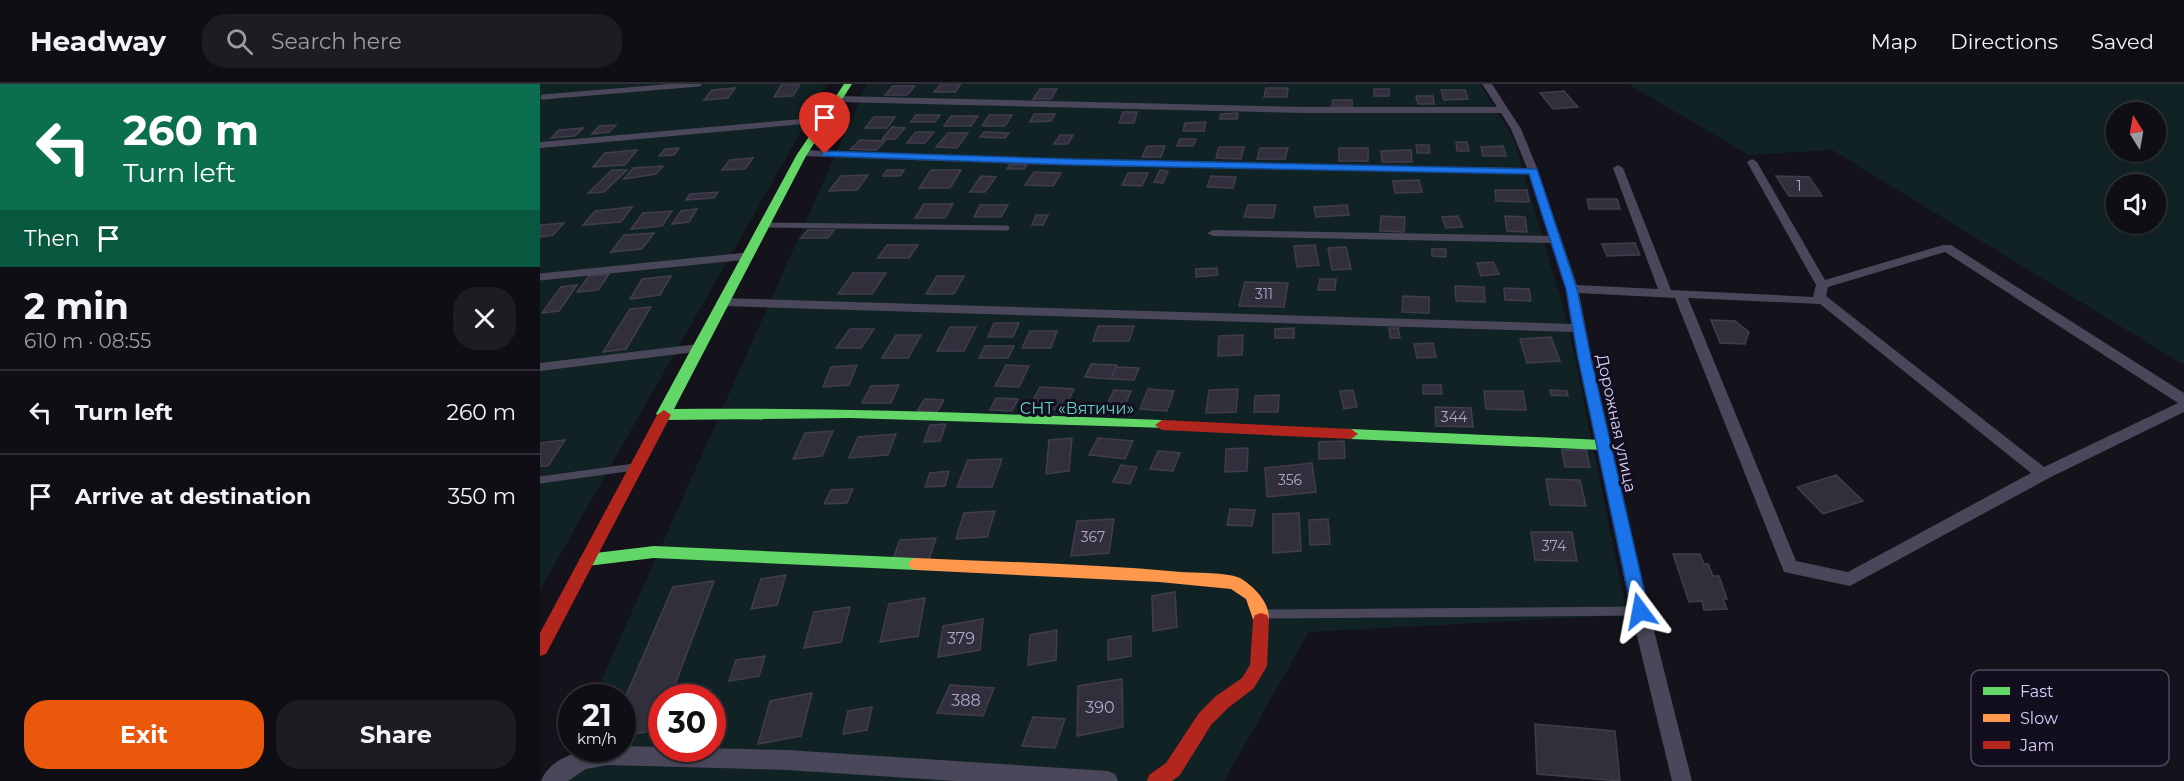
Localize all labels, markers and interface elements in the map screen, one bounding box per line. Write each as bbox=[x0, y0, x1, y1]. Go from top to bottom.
search box bbox=[202, 14, 622, 68]
text: Headway bbox=[30, 24, 166, 58]
icon: search bbox=[223, 25, 256, 58]
text: Search here bbox=[271, 28, 402, 55]
text: Map bbox=[1871, 29, 1917, 54]
text: Directions bbox=[1950, 29, 2058, 54]
text: Saved bbox=[2091, 29, 2154, 54]
pin bbox=[799, 92, 850, 154]
icon: arrive bbox=[808, 101, 841, 134]
north arrow bbox=[2106, 102, 2166, 162]
map controls bbox=[2106, 102, 2166, 234]
text: 260 m bbox=[123, 104, 259, 156]
icon: left bbox=[24, 108, 102, 186]
text: Turn left bbox=[123, 156, 236, 189]
button: sound bbox=[2106, 174, 2166, 234]
house number: 1 bbox=[1796, 177, 1802, 195]
icon: arrive bbox=[92, 222, 125, 255]
text: Then bbox=[24, 225, 80, 252]
text: 2 min bbox=[24, 284, 129, 328]
house number: 311 bbox=[1255, 285, 1273, 303]
button: close bbox=[453, 287, 516, 350]
text: 610 m · 08:55 bbox=[24, 329, 151, 353]
street label: Дорожная улица bbox=[1593, 352, 1640, 494]
icon: left bbox=[24, 396, 57, 429]
text: Turn left bbox=[75, 399, 173, 426]
text: 260 m bbox=[446, 399, 516, 426]
park label: СНТ «Вятичи» bbox=[1020, 399, 1134, 418]
house number: 344 bbox=[1441, 408, 1468, 426]
house number: 356 bbox=[1278, 471, 1303, 489]
icon: arrive bbox=[24, 480, 57, 513]
text: Arrive at destination bbox=[75, 483, 311, 510]
text: 350 m bbox=[448, 483, 516, 510]
house number: 367 bbox=[1081, 528, 1105, 546]
house number: 374 bbox=[1542, 537, 1567, 555]
position arrow bbox=[1608, 579, 1672, 643]
house number: 379 bbox=[947, 629, 975, 648]
legend bbox=[1971, 670, 2169, 766]
text: Fast bbox=[2020, 682, 2054, 701]
speed limit sign: 30 bbox=[648, 684, 726, 762]
house number: 388 bbox=[951, 691, 981, 710]
text: 21 bbox=[582, 697, 612, 734]
house number: 390 bbox=[1085, 698, 1115, 717]
button: Exit bbox=[24, 700, 264, 769]
button: Share bbox=[276, 700, 516, 769]
text: Slow bbox=[2020, 709, 2058, 728]
text: km/h bbox=[577, 729, 617, 748]
text: Jam bbox=[2019, 736, 2054, 755]

